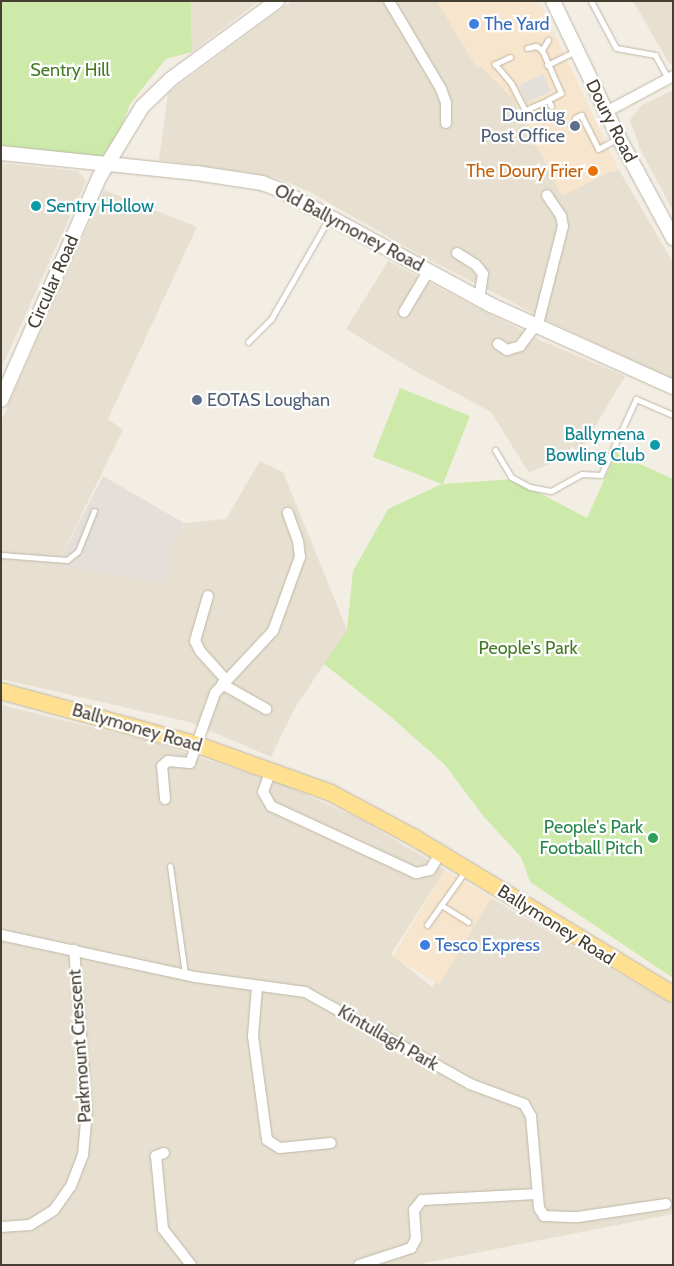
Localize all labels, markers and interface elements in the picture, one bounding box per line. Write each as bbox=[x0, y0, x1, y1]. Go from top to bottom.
place label: The Yard bbox=[484, 13, 550, 35]
marker: The Yard bbox=[468, 18, 480, 30]
park label: Sentry Hill bbox=[30, 59, 110, 81]
street label: Doury Road bbox=[581, 76, 641, 166]
place label: Dunclug Post Office bbox=[481, 105, 565, 148]
marker: Dunclug Post Office bbox=[569, 120, 581, 132]
place label: The Doury Frier bbox=[466, 160, 583, 182]
marker: The Doury Frier bbox=[587, 165, 599, 177]
street label: Old Ballymoney Road bbox=[271, 180, 427, 276]
place label: Sentry Hollow bbox=[46, 195, 154, 217]
marker: Sentry Hollow bbox=[30, 200, 42, 212]
street label: Circular Road bbox=[23, 232, 83, 332]
place label: EOTAS Loughan bbox=[207, 389, 330, 411]
marker: EOTAS Loughan bbox=[191, 394, 203, 406]
place label: Ballymena Bowling Club bbox=[545, 424, 645, 466]
marker: Ballymena Bowling Club bbox=[649, 439, 661, 451]
park label: People's Park bbox=[478, 637, 578, 659]
street label: Ballymoney Road bbox=[70, 699, 204, 757]
place label: People's Park Football Pitch bbox=[540, 817, 643, 860]
marker: People's Park Football Pitch bbox=[647, 832, 659, 844]
street label: Ballymoney Road bbox=[493, 880, 619, 970]
place label: Tesco Express bbox=[435, 934, 540, 956]
marker: Tesco Express bbox=[419, 939, 431, 951]
street label: Parkmount Crescent bbox=[64, 968, 96, 1124]
street label: Kintullagh Park bbox=[334, 1001, 442, 1075]

